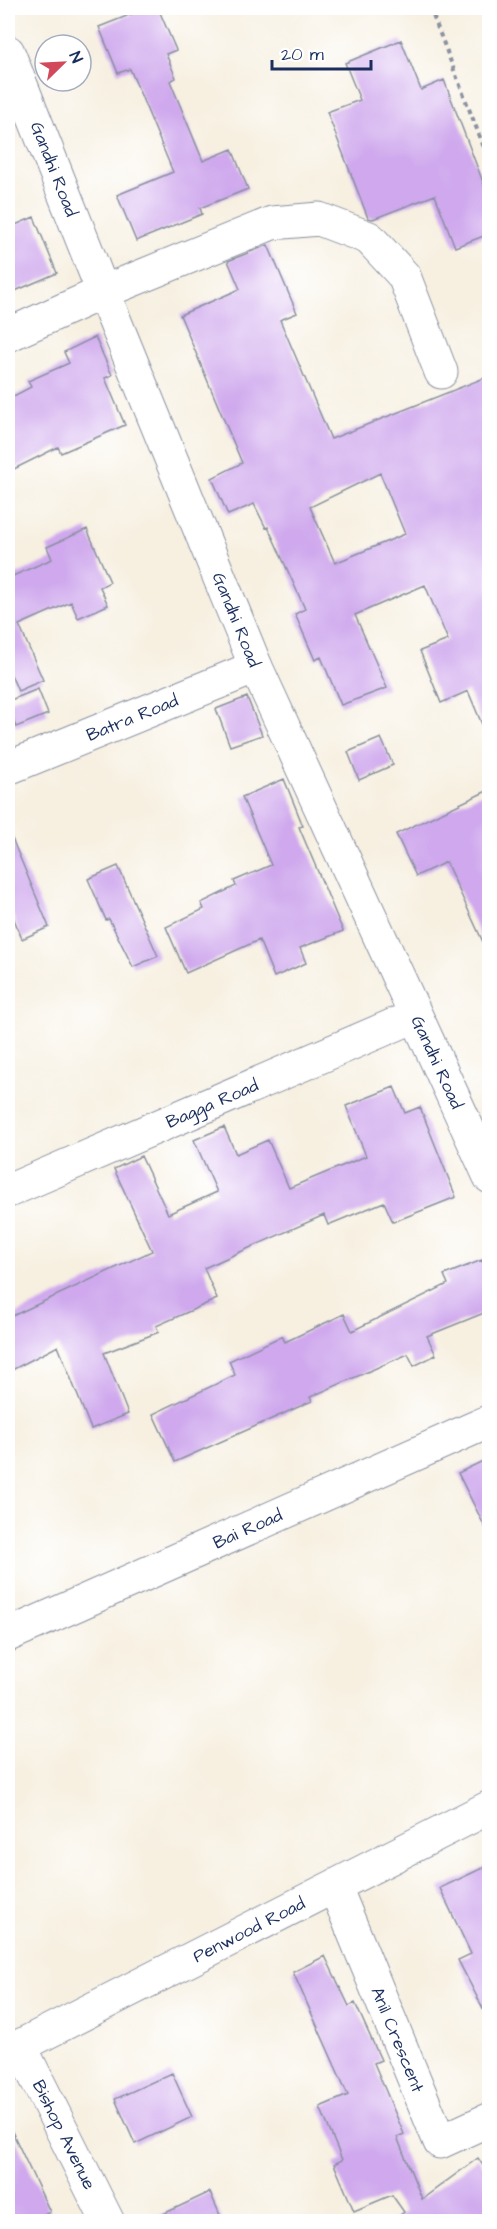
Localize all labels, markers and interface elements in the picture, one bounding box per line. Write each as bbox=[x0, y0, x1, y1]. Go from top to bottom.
north arrow bbox=[33, 33, 93, 93]
scale bar bbox=[272, 33, 371, 71]
text: 20 m bbox=[281, 42, 324, 67]
text: N bbox=[64, 48, 88, 66]
street label: Gandhi Road bbox=[24, 118, 84, 220]
street label: Gandhi Road bbox=[206, 569, 267, 671]
street label: Batra Road bbox=[83, 688, 182, 748]
street label: Gandhi Road bbox=[405, 1012, 469, 1113]
street label: Bagga Road bbox=[162, 1073, 262, 1135]
street label: Bai Road bbox=[209, 1503, 286, 1555]
street label: Penwood Road bbox=[188, 1891, 309, 1969]
street label: Anil Crescent bbox=[364, 1983, 431, 2097]
street label: Bishop Avenue bbox=[26, 2076, 102, 2194]

